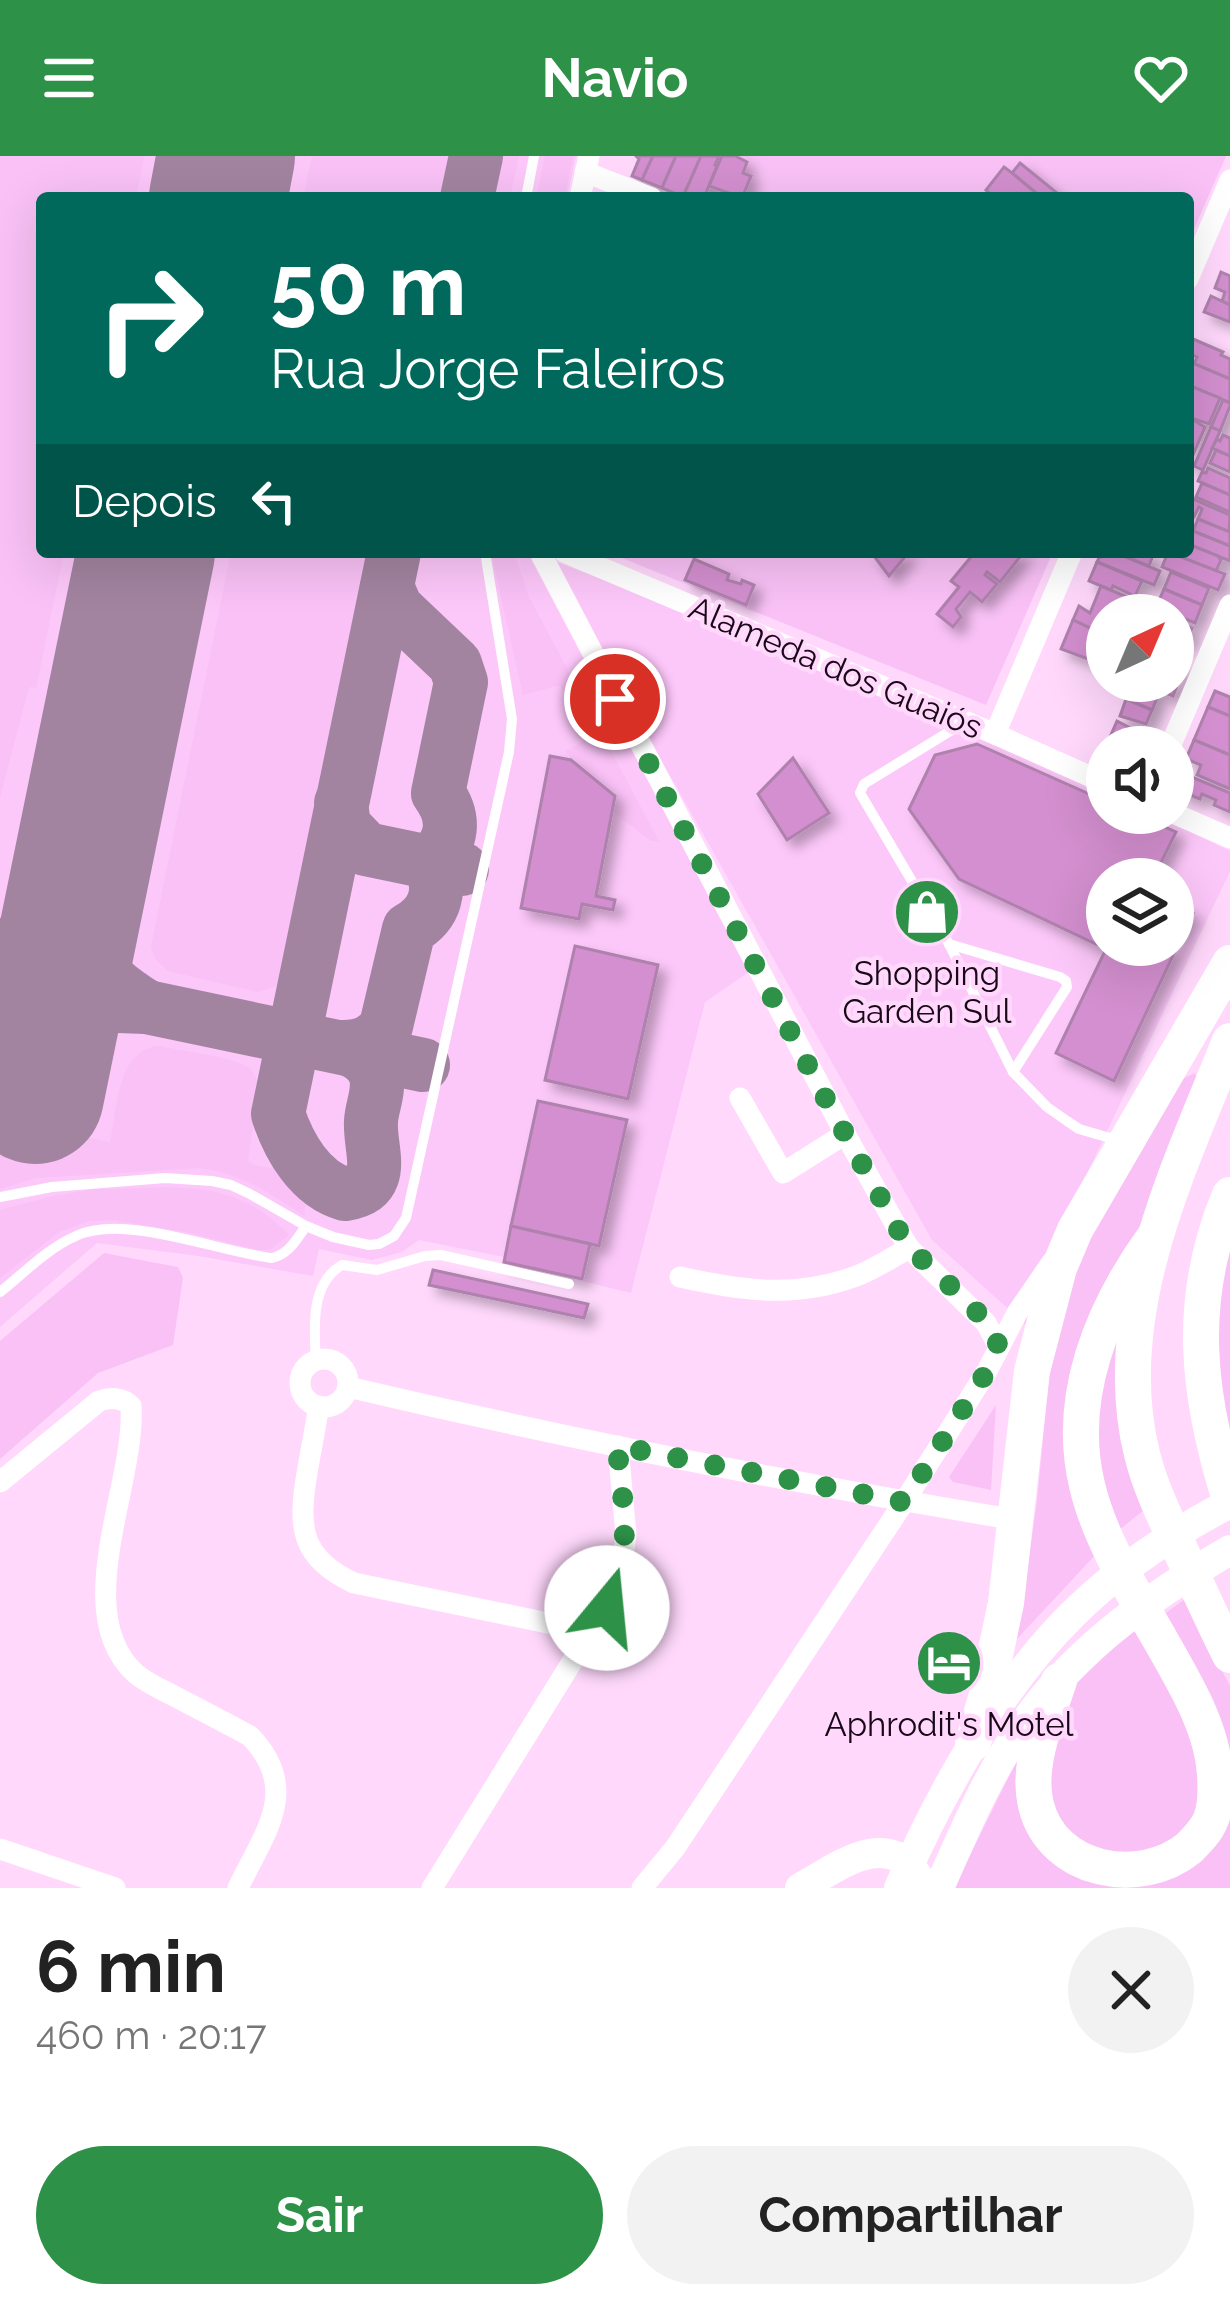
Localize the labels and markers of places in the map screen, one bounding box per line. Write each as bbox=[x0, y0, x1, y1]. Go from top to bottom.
pin bbox=[564, 648, 666, 750]
shop icon: Shopping Garden Sul bbox=[892, 877, 962, 947]
place label: Shopping Garden Sul bbox=[843, 954, 1012, 1031]
hotel icon: Aphrodit's Motel bbox=[914, 1628, 984, 1698]
place label: Aphrodit's Motel bbox=[824, 1705, 1075, 1744]

